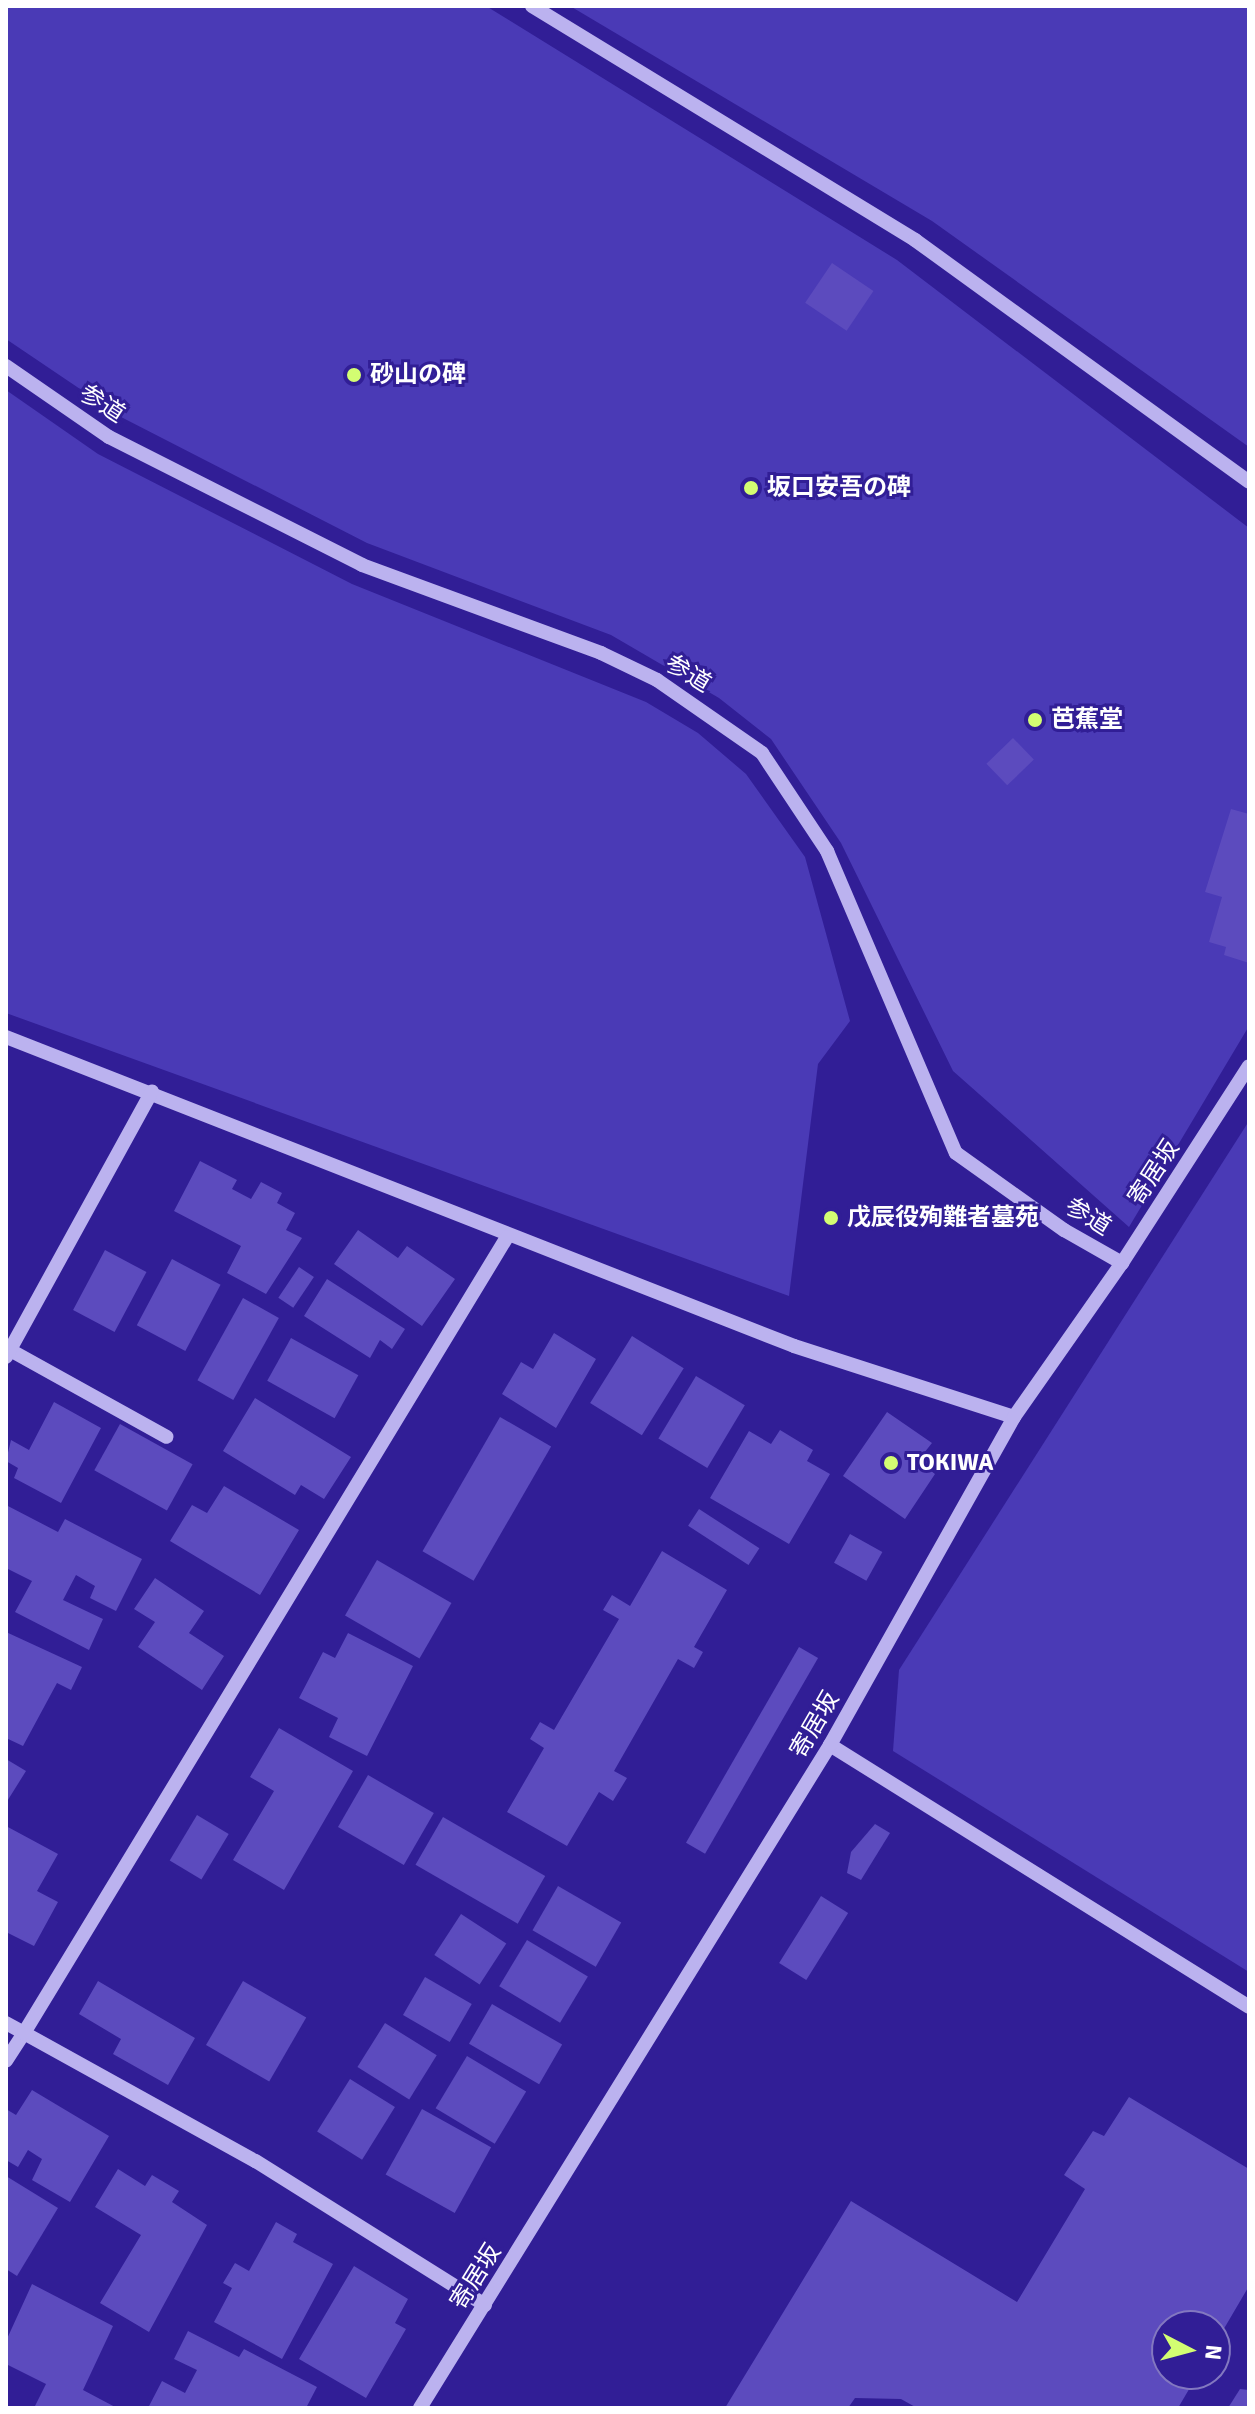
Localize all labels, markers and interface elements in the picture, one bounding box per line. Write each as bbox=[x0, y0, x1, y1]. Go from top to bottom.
place label: 砂山の碑 bbox=[370, 361, 466, 389]
marker: 砂山の碑 bbox=[345, 366, 363, 384]
street label: 参道 bbox=[74, 379, 130, 429]
place label: 坂口安吾の碑 bbox=[767, 474, 911, 502]
marker: 坂口安吾の碑 bbox=[742, 479, 760, 497]
street label: 参道 bbox=[660, 649, 716, 699]
place label: 芭蕉堂 bbox=[1051, 706, 1123, 734]
marker: 芭蕉堂 bbox=[1026, 711, 1044, 729]
street label: 寄居坂 bbox=[1122, 1135, 1186, 1211]
street label: 参道 bbox=[1060, 1192, 1116, 1242]
place label: 戊辰役殉難者墓苑 bbox=[847, 1204, 1039, 1232]
marker: 戊辰役殉難者墓苑 bbox=[822, 1209, 840, 1227]
place label: TOKIWA bbox=[907, 1449, 994, 1477]
marker: TOKIWA bbox=[882, 1454, 900, 1472]
street label: 寄居坂 bbox=[785, 1687, 845, 1763]
street label: 寄居坂 bbox=[445, 2239, 507, 2315]
north arrow bbox=[1151, 2310, 1231, 2390]
text: N bbox=[1199, 2343, 1228, 2361]

